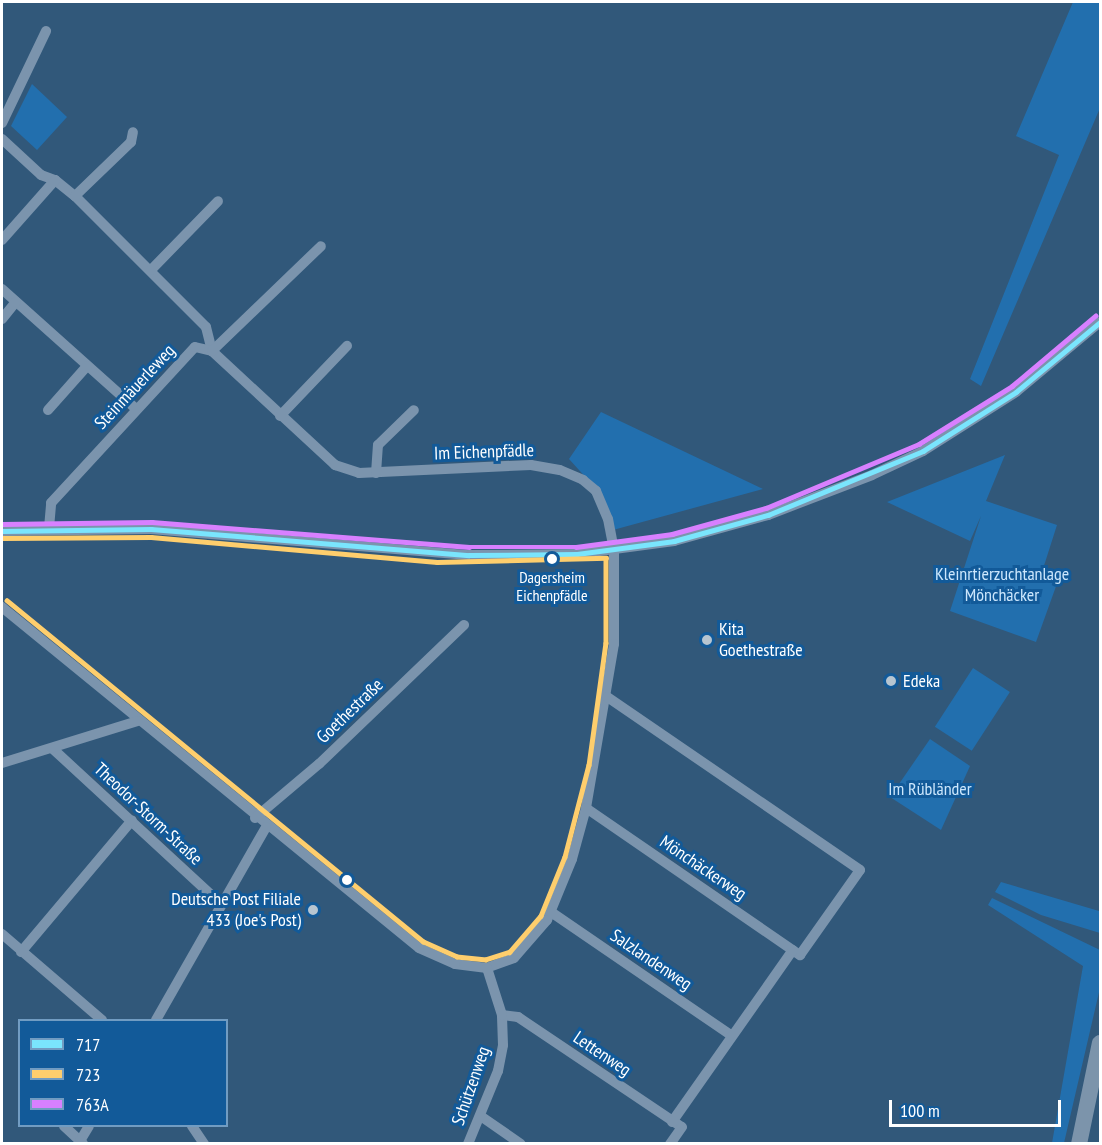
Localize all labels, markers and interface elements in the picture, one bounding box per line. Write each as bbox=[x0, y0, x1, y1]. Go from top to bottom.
street label: Steinmäuerleweg bbox=[90, 340, 180, 434]
street label: Im Eichenpfädle bbox=[434, 439, 534, 465]
marker: Dagersheim Eichenpfädle bbox=[546, 553, 558, 565]
park label: Kleinrtierzuchtanlage Mönchäcker bbox=[935, 564, 1069, 606]
place label: Dagersheim Eichenpfädle bbox=[516, 567, 588, 605]
place label: Kita Goethestraße bbox=[719, 619, 803, 662]
marker: Kita Goethestraße bbox=[700, 633, 714, 647]
place label: Edeka bbox=[903, 670, 940, 692]
street label: Goethestraße bbox=[312, 674, 388, 748]
marker: Edeka bbox=[884, 674, 898, 688]
street label: Theodor-Storm-Straße bbox=[89, 758, 207, 870]
park label: Im Rübländer bbox=[888, 778, 972, 800]
street label: Mönchäckerweg bbox=[656, 831, 750, 905]
unlabelled marker bbox=[341, 874, 353, 886]
place label: Deutsche Post Filiale 433 (Joe's Post) bbox=[171, 889, 301, 932]
marker: Deutsche Post Filiale 433 (Joe's Post) bbox=[306, 903, 320, 917]
street label: Salzlandenweg bbox=[606, 925, 696, 995]
legend bbox=[18, 1019, 228, 1127]
street label: Lettenweg bbox=[569, 1027, 635, 1081]
text: 717 bbox=[76, 1033, 100, 1056]
street label: Schützenweg bbox=[447, 1044, 495, 1128]
text: 723 bbox=[76, 1063, 100, 1086]
scale bar bbox=[892, 1088, 1064, 1126]
text: 763A bbox=[76, 1093, 109, 1116]
text: 100 m bbox=[900, 1099, 940, 1122]

